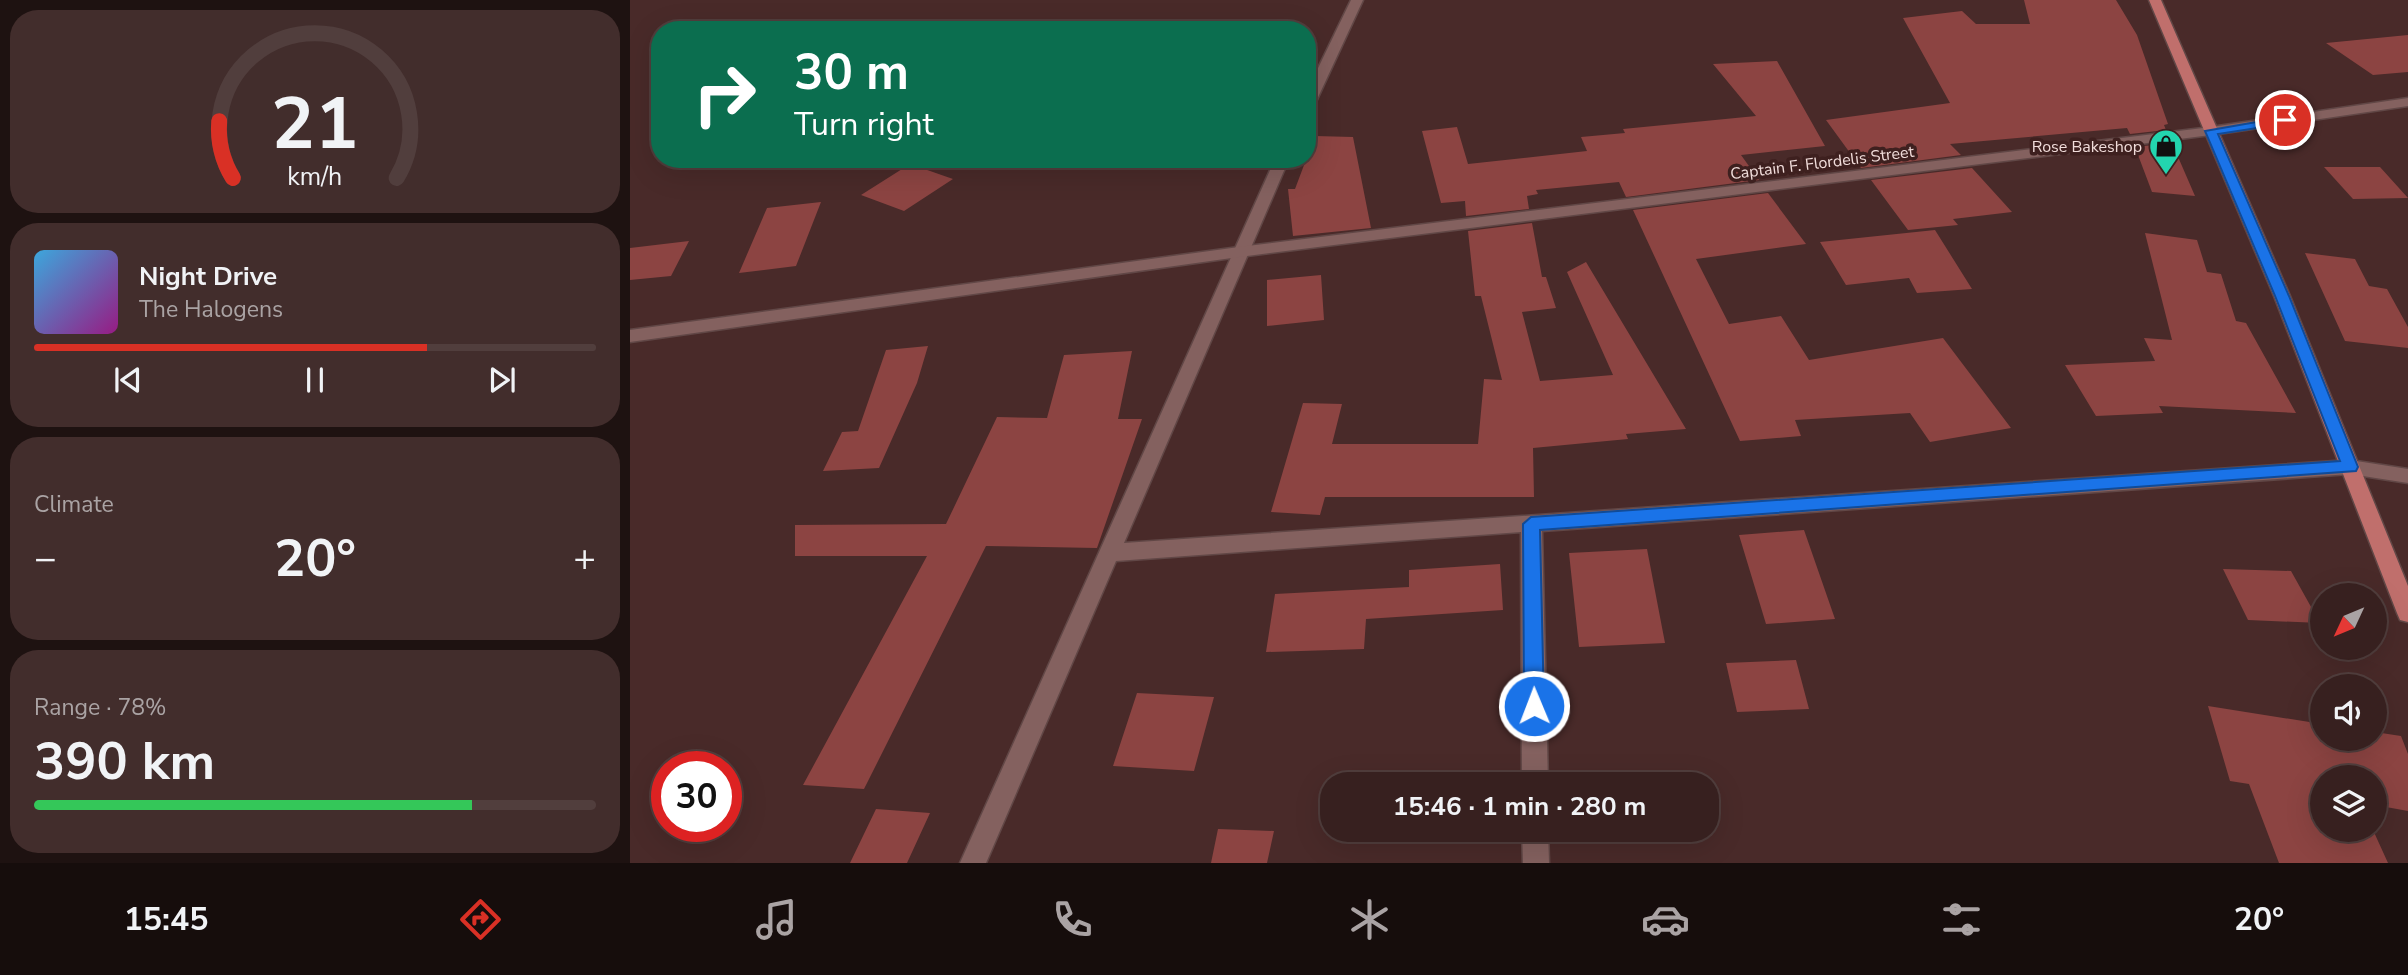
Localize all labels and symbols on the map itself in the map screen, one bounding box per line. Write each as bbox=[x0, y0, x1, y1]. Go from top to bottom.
pin bbox=[2255, 90, 2315, 150]
shop icon: Rose Bakeshop bbox=[2147, 127, 2185, 176]
place label: Rose Bakeshop bbox=[2032, 136, 2142, 158]
street label: Captain F. Flordelis Street bbox=[1729, 141, 1916, 185]
north arrow bbox=[2310, 583, 2387, 660]
position arrow bbox=[1497, 669, 1571, 743]
speed limit sign: 30 bbox=[651, 751, 742, 842]

